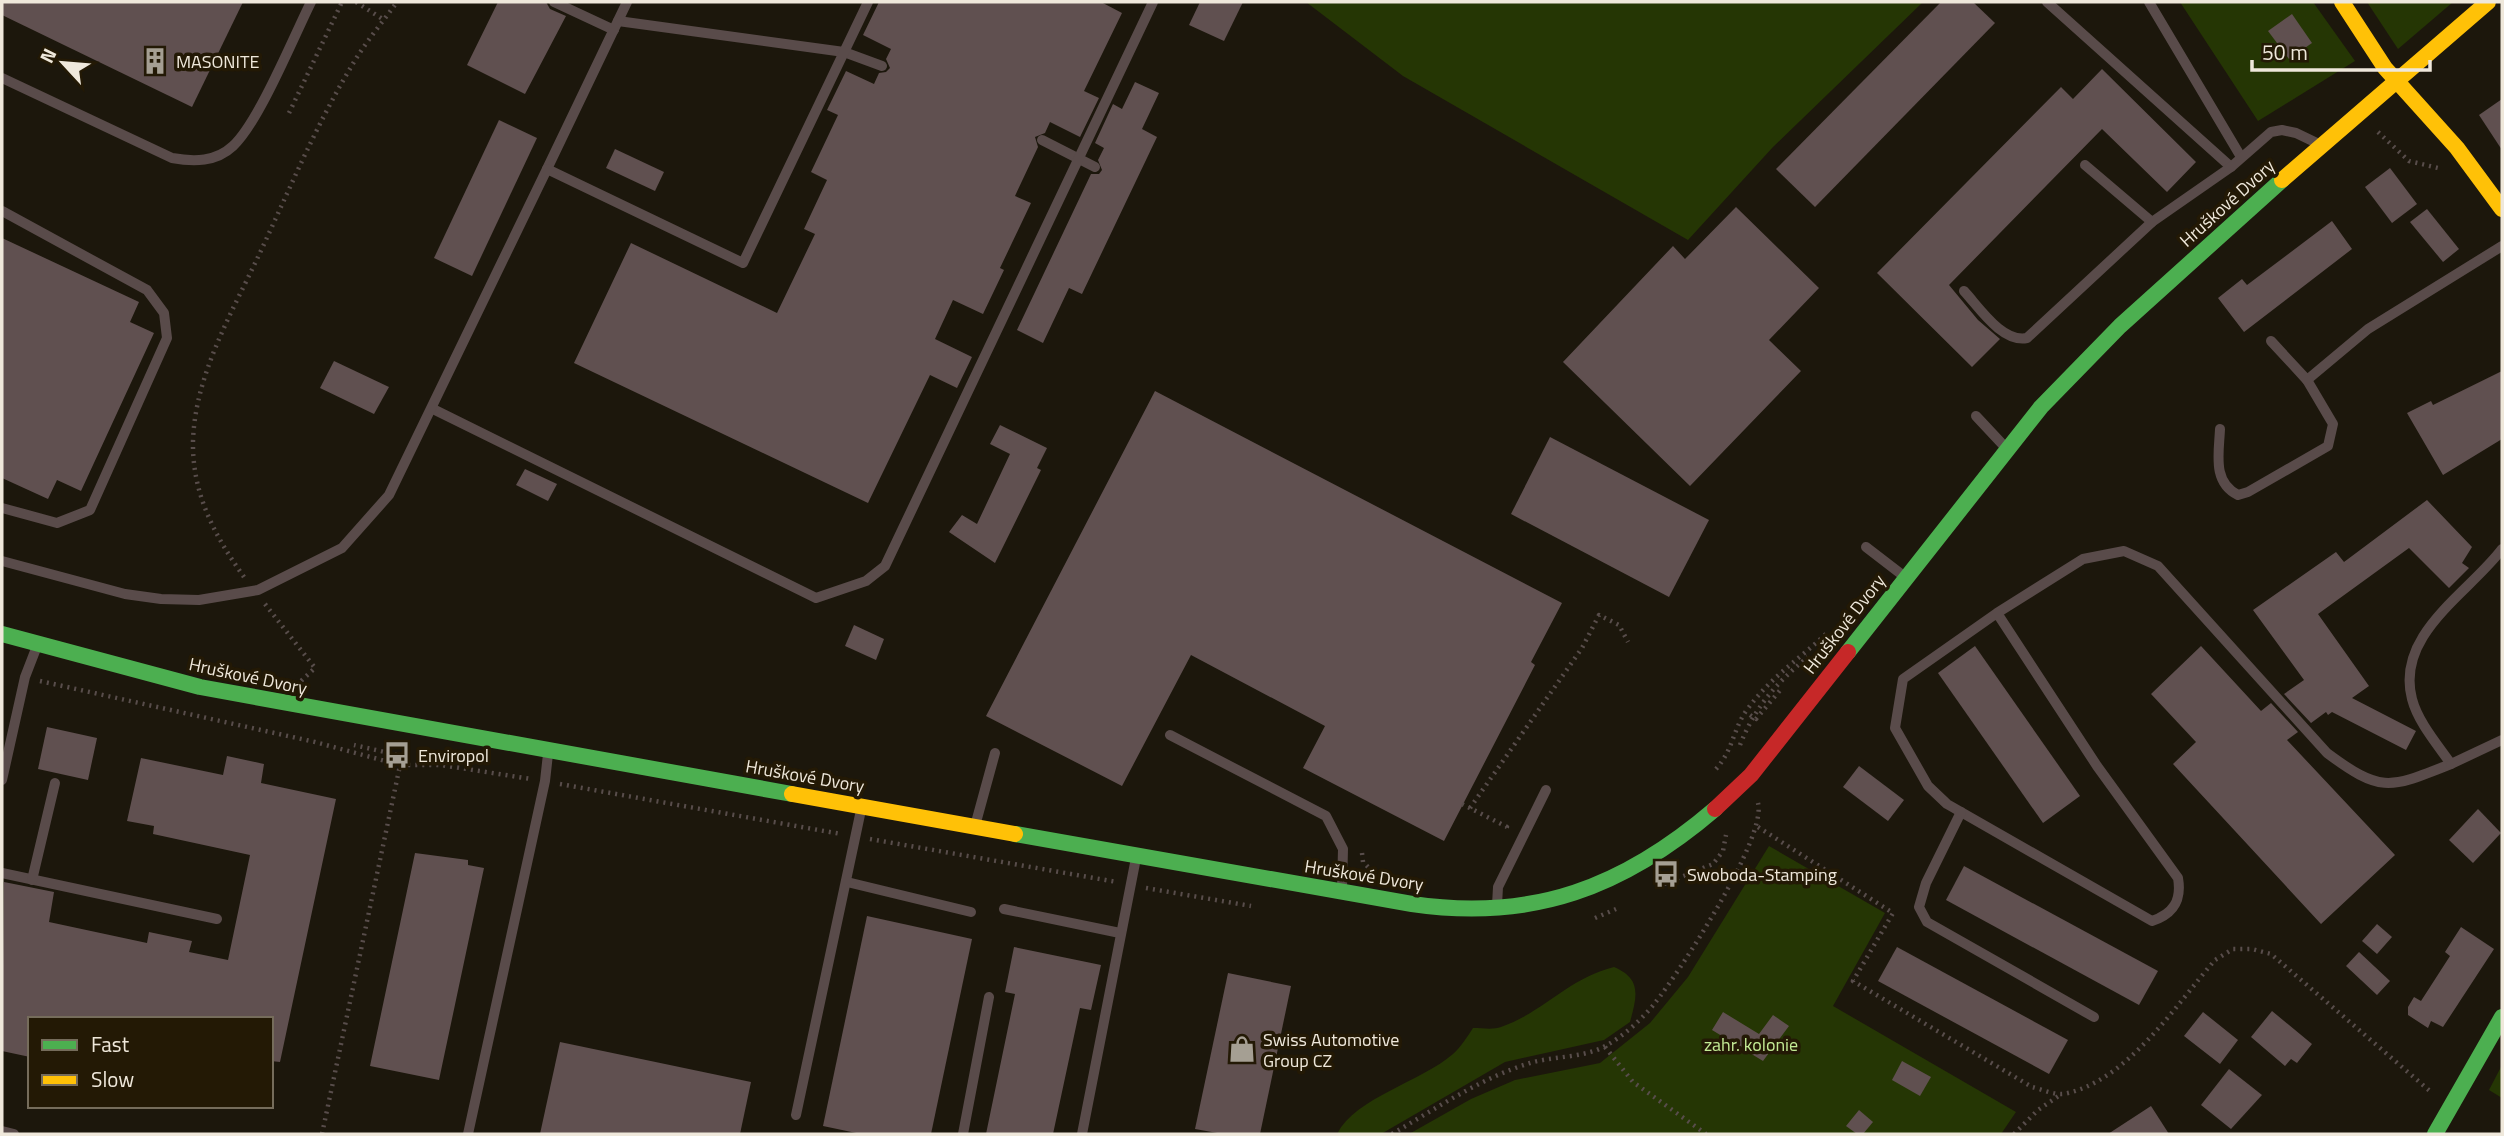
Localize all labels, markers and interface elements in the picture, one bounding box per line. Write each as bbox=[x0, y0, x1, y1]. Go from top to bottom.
north arrow bbox=[28, 28, 98, 98]
scale bar bbox=[2252, 28, 2430, 72]
text: 50 m bbox=[2262, 36, 2308, 68]
text: N bbox=[31, 43, 63, 68]
building icon: MASONITE bbox=[140, 46, 170, 76]
place label: MASONITE bbox=[176, 48, 259, 75]
street label: Hruškové Dvory bbox=[2173, 153, 2281, 253]
street label: Hruškové Dvory bbox=[1796, 568, 1892, 680]
street label: Hruškové Dvory bbox=[186, 650, 310, 702]
bus stop icon: Enviropol bbox=[382, 740, 412, 770]
place label: Enviropol bbox=[418, 742, 489, 769]
street label: Hruškové Dvory bbox=[744, 752, 867, 800]
street label: Hruškové Dvory bbox=[1303, 852, 1426, 898]
bus stop icon: Swoboda-Stamping bbox=[1651, 859, 1681, 889]
place label: Swoboda-Stamping bbox=[1687, 861, 1837, 888]
legend bbox=[28, 1017, 273, 1108]
place label: Swiss Automotive Group CZ bbox=[1263, 1026, 1399, 1074]
text: Fast bbox=[91, 1028, 130, 1060]
park label: zahr. kolonie bbox=[1704, 1031, 1798, 1058]
shop icon: Swiss Automotive Group CZ bbox=[1227, 1034, 1257, 1064]
text: Slow bbox=[91, 1063, 134, 1095]

